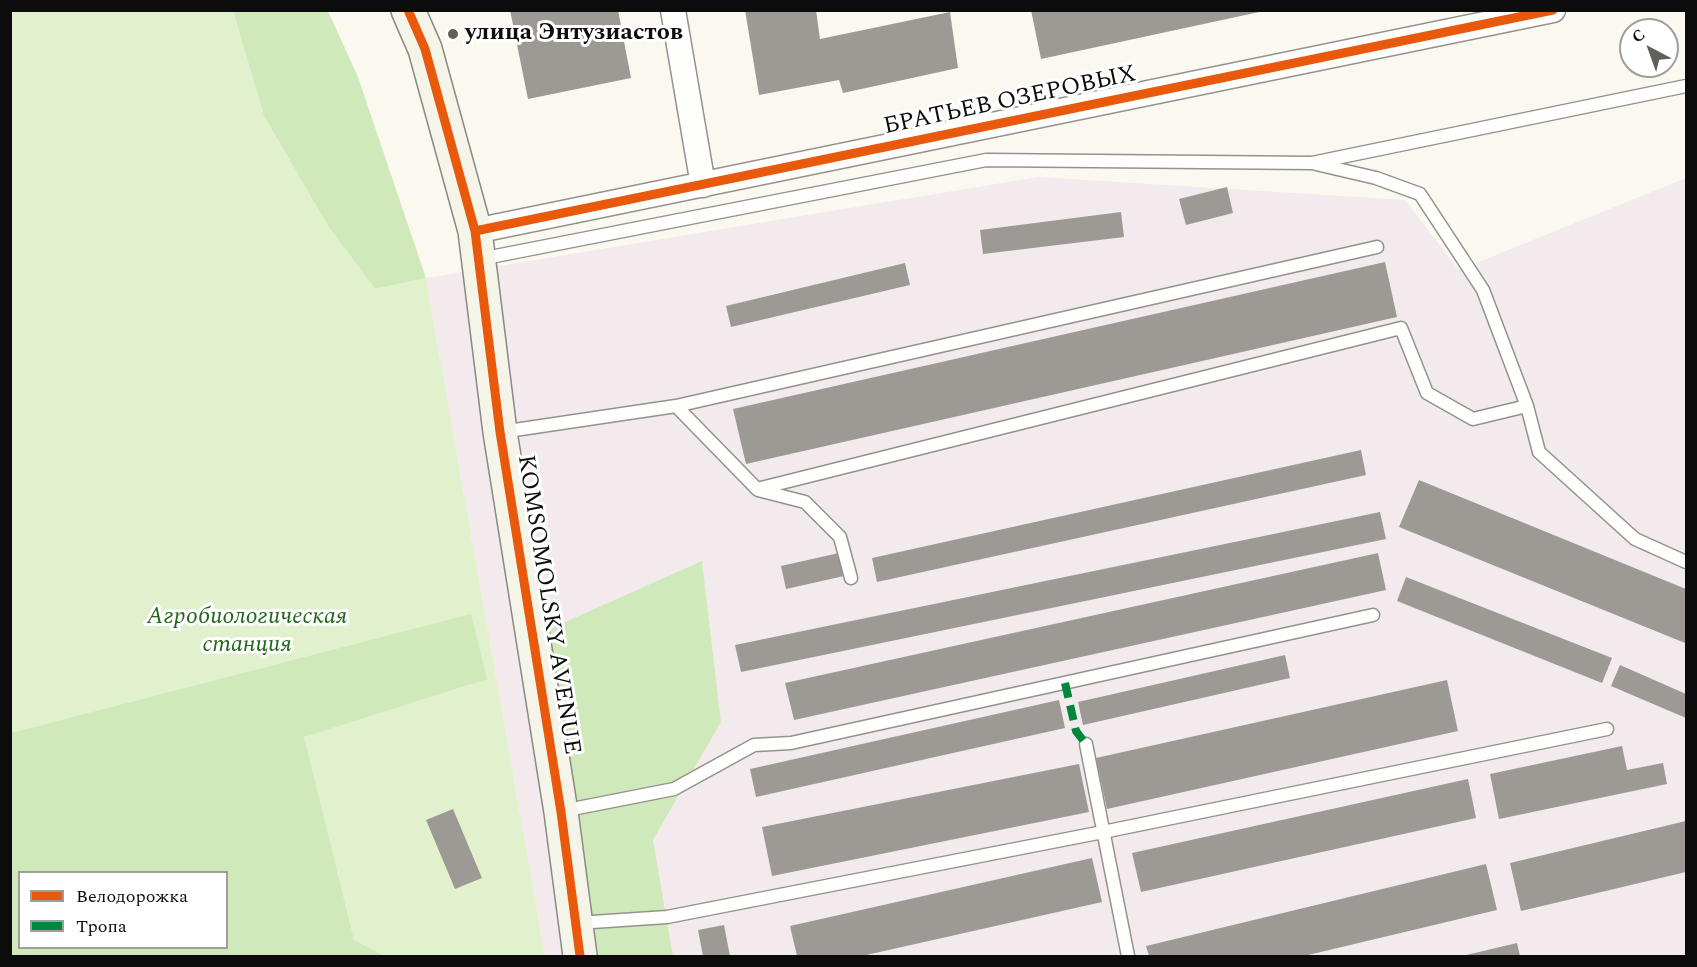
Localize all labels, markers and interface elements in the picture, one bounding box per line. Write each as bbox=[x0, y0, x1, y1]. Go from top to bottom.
north arrow bbox=[1619, 18, 1679, 78]
place label: улица Энтузиастов bbox=[465, 20, 683, 48]
text: С bbox=[1626, 23, 1651, 49]
marker: улица Энтузиастов bbox=[446, 27, 460, 41]
street label: БРАТЬЕВ ОЗЕРОВЫХ bbox=[881, 61, 1139, 143]
street label: KOMSOMOLSKY AVENUE bbox=[509, 453, 585, 757]
park label: Агробиологическая станция bbox=[147, 604, 347, 660]
legend bbox=[18, 871, 228, 949]
text: Велодорожка bbox=[76, 883, 188, 910]
text: Тропа bbox=[76, 913, 127, 940]

